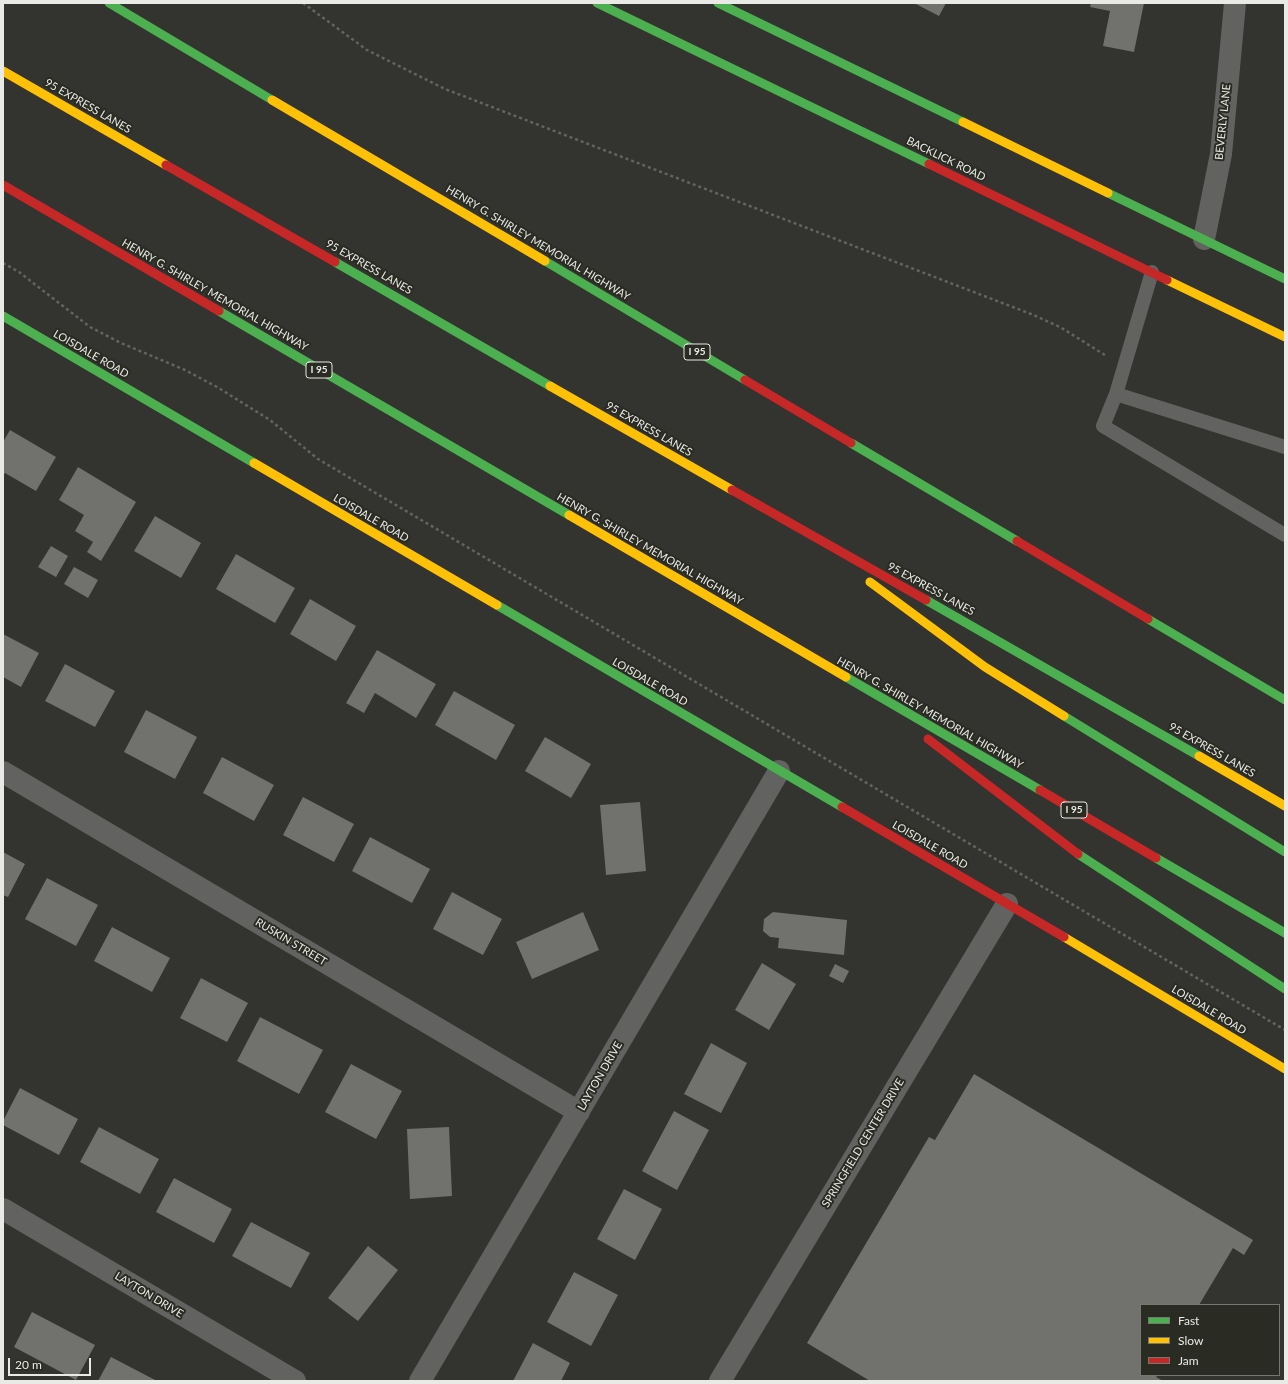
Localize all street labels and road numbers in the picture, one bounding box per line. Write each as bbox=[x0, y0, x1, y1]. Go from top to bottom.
street label: 95 EXPRESS LANES bbox=[42, 76, 134, 136]
street label: BEVERLY LANE bbox=[1212, 83, 1234, 161]
street label: BACKLICK ROAD bbox=[904, 134, 988, 184]
street label: HENRY G. SHIRLEY MEMORIAL HIGHWAY bbox=[443, 183, 633, 303]
street label: HENRY G. SHIRLEY MEMORIAL HIGHWAY bbox=[120, 236, 310, 354]
street label: 95 EXPRESS LANES bbox=[323, 237, 415, 297]
street label: LOISDALE ROAD bbox=[51, 327, 131, 381]
road number: I 95 bbox=[684, 344, 710, 360]
road number: I 95 bbox=[306, 362, 332, 378]
street label: 95 EXPRESS LANES bbox=[603, 399, 695, 459]
street label: HENRY G. SHIRLEY MEMORIAL HIGHWAY bbox=[555, 490, 745, 608]
street label: LOISDALE ROAD bbox=[331, 491, 411, 545]
street label: 95 EXPRESS LANES bbox=[885, 560, 977, 618]
street label: HENRY G. SHIRLEY MEMORIAL HIGHWAY bbox=[835, 654, 1025, 772]
street label: LOISDALE ROAD bbox=[610, 655, 690, 709]
street label: 95 EXPRESS LANES bbox=[1166, 720, 1258, 780]
road number: I 95 bbox=[1061, 802, 1087, 818]
street label: LOISDALE ROAD bbox=[890, 818, 970, 872]
street label: RUSKIN STREET bbox=[253, 915, 329, 969]
street label: LOISDALE ROAD bbox=[1169, 983, 1249, 1037]
street label: LAYTON DRIVE bbox=[575, 1039, 625, 1113]
street label: SPRINGFIELD CENTER DRIVE bbox=[819, 1076, 907, 1210]
street label: LAYTON DRIVE bbox=[112, 1269, 186, 1321]

